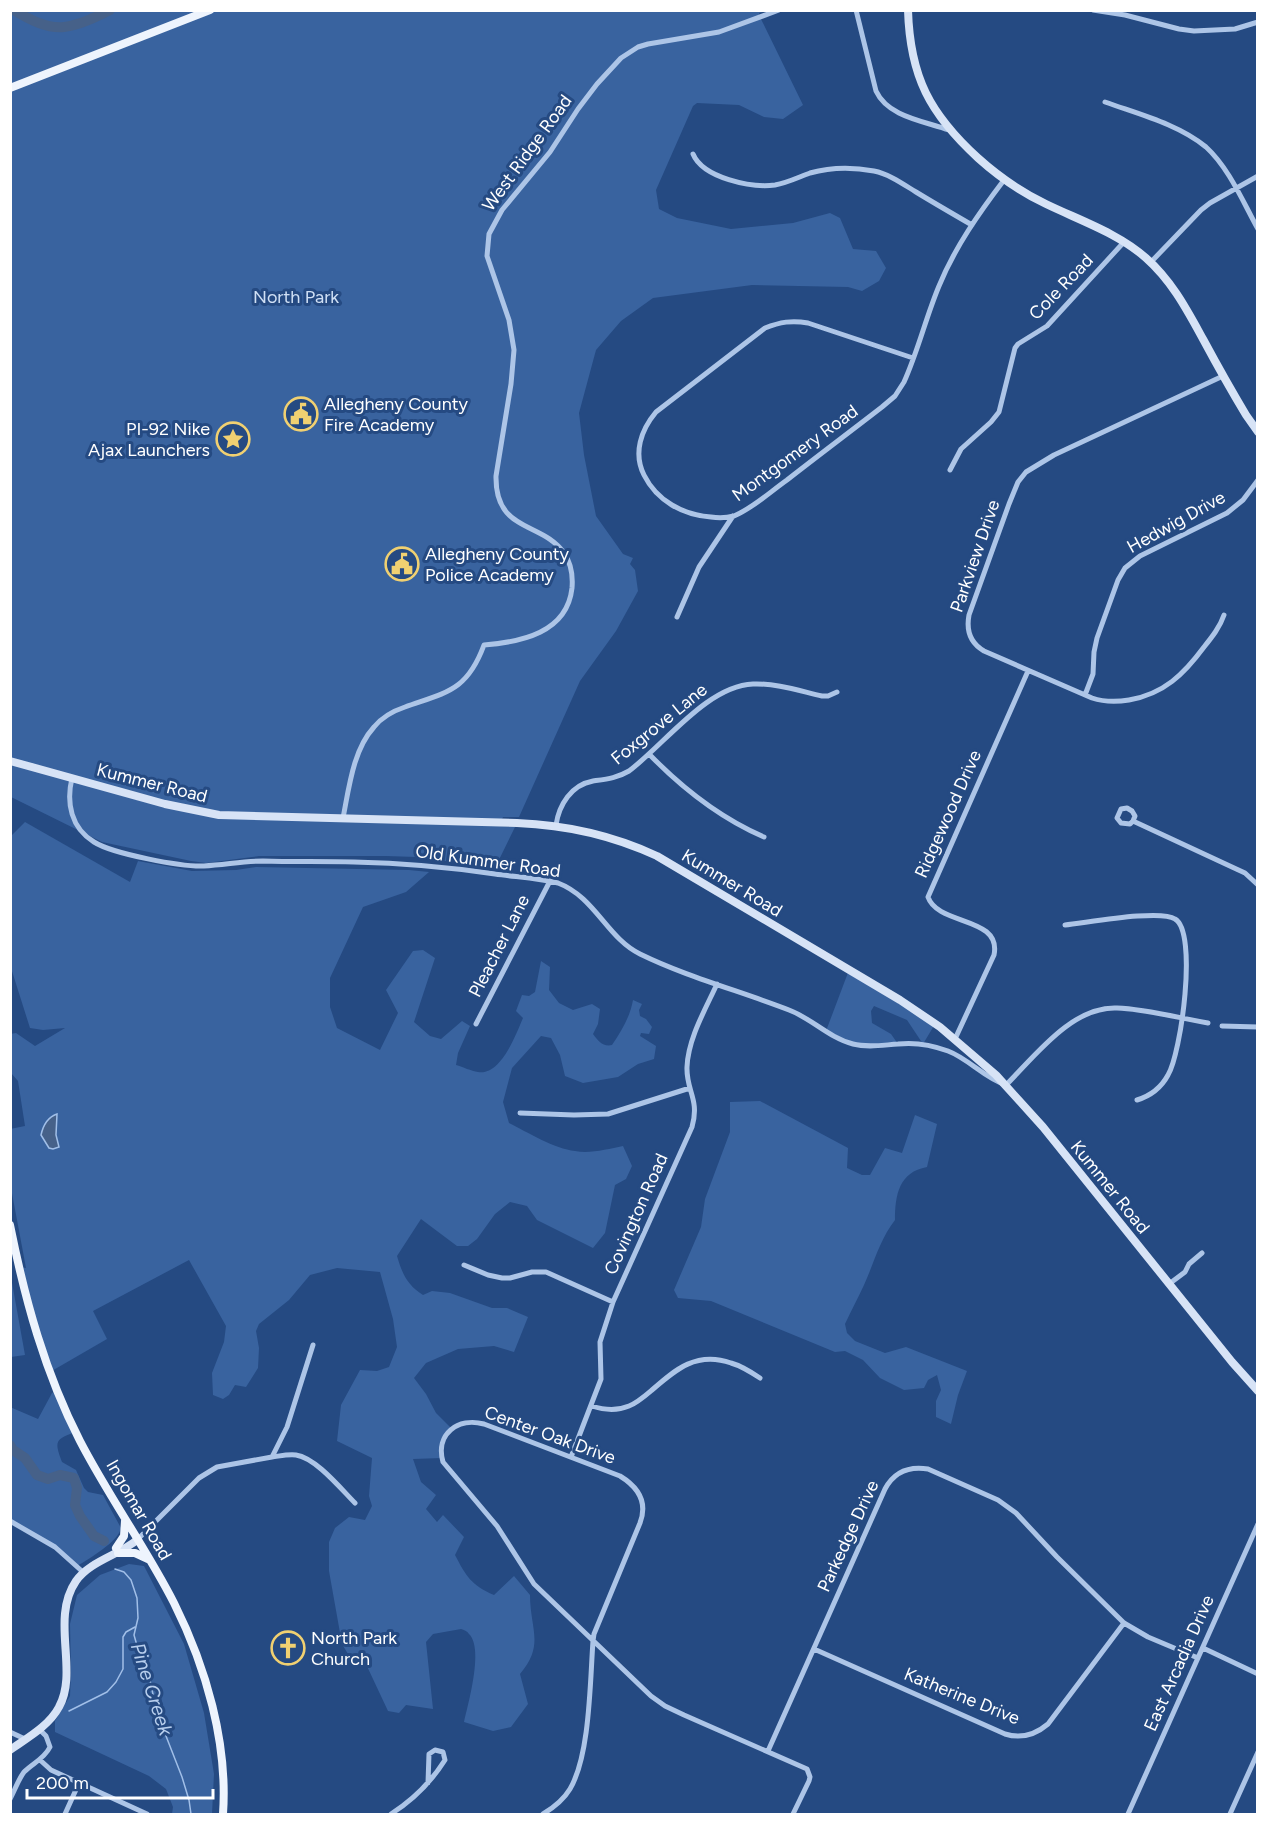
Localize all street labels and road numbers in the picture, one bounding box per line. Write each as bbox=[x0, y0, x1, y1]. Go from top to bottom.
street label: West Ridge Road bbox=[477, 91, 577, 215]
street label: Cole Road bbox=[1024, 249, 1098, 325]
street label: Montgomery Road bbox=[728, 400, 862, 506]
street label: Hedwig Drive bbox=[1123, 486, 1229, 558]
street label: Parkview Drive bbox=[945, 497, 1005, 615]
street label: Foxgrove Lane bbox=[607, 678, 712, 769]
street label: Ridgewood Drive bbox=[910, 747, 986, 881]
street label: Kummer Road bbox=[94, 759, 210, 807]
street label: Old Kummer Road bbox=[414, 840, 562, 882]
street label: Kummer Road bbox=[678, 844, 786, 922]
street label: Pleacher Lane bbox=[464, 891, 534, 1001]
street label: Kummer Road bbox=[1066, 1136, 1154, 1238]
street label: Covington Road bbox=[599, 1150, 673, 1278]
street label: Center Oak Drive bbox=[481, 1401, 619, 1469]
street label: Ingomar Road bbox=[101, 1456, 177, 1564]
street label: Parkedge Drive bbox=[812, 1476, 884, 1595]
street label: East Arcadia Drive bbox=[1139, 1591, 1219, 1734]
street label: Katherine Drive bbox=[901, 1663, 1023, 1729]

